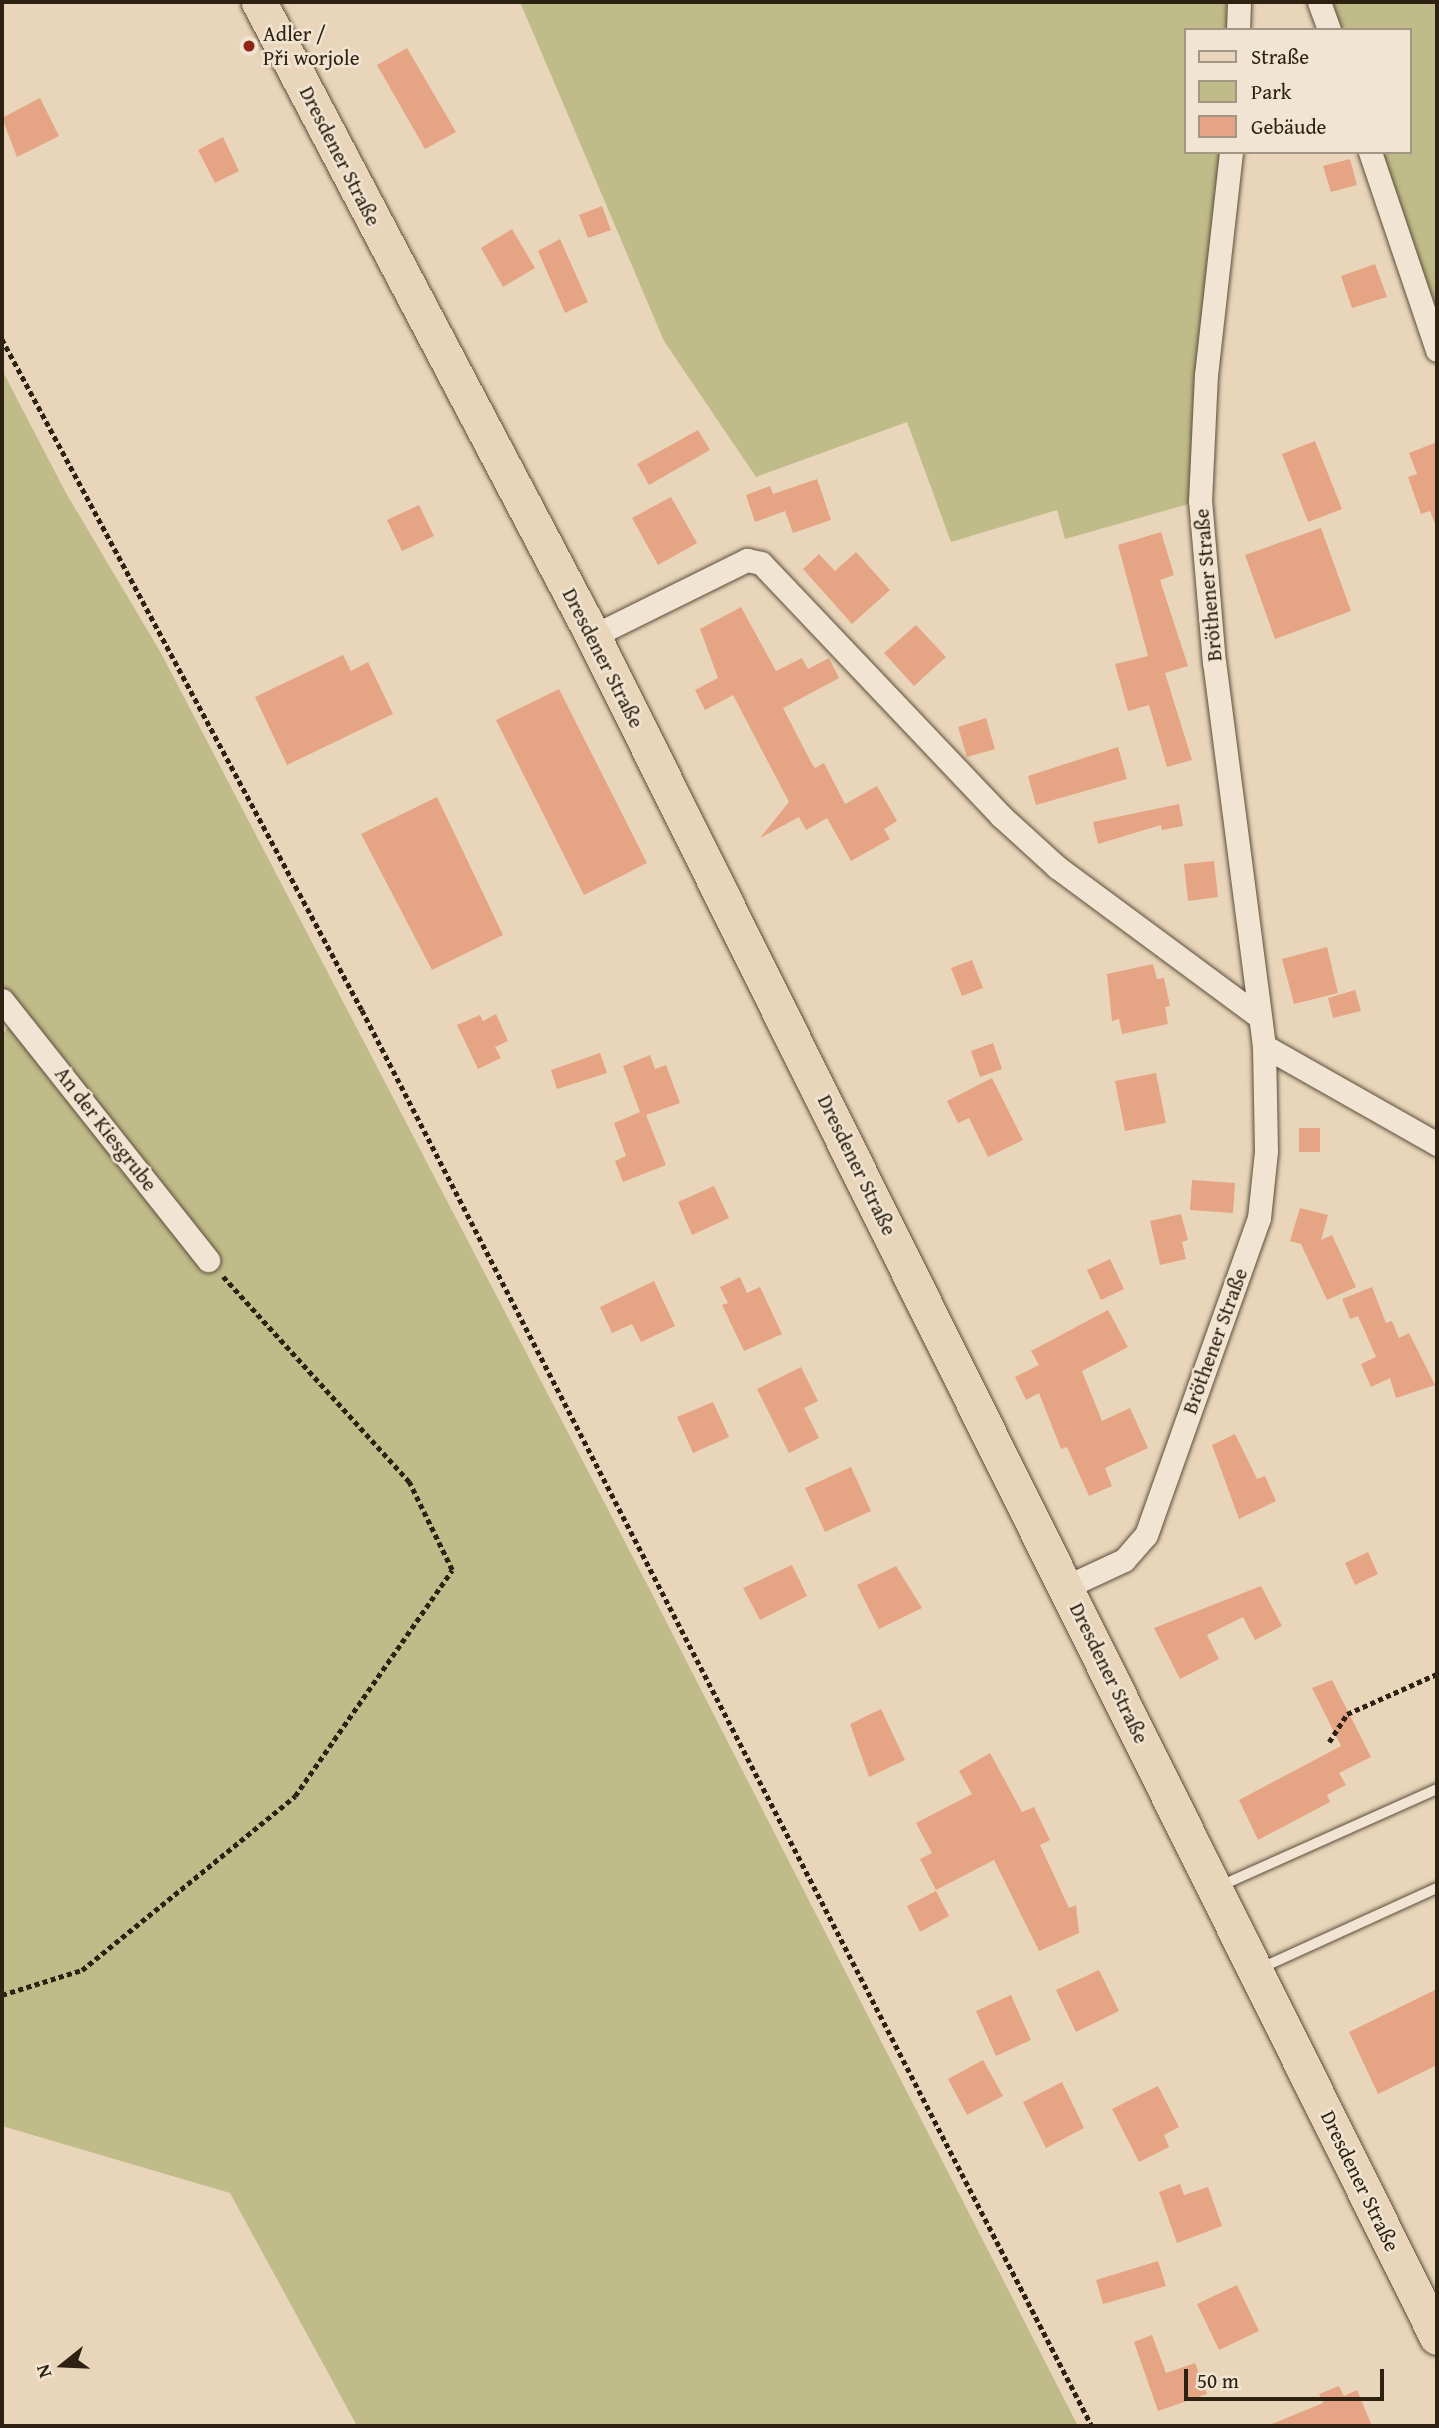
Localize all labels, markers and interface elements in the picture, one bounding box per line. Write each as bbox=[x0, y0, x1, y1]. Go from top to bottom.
place label: Adler / Při worjole bbox=[263, 21, 360, 71]
legend bbox=[1184, 28, 1411, 154]
marker: Adler / Při worjole bbox=[241, 38, 257, 54]
text: Straße bbox=[1251, 41, 1309, 72]
text: Park bbox=[1251, 76, 1292, 107]
street label: Dresdener Straße bbox=[294, 82, 386, 230]
text: Gebäude bbox=[1251, 111, 1326, 142]
street label: Bröthener Straße bbox=[1189, 507, 1227, 663]
street label: Dresdener Straße bbox=[557, 584, 649, 732]
street label: An der Kiesgrube bbox=[50, 1062, 162, 1196]
street label: Dresdener Straße bbox=[812, 1091, 902, 1239]
street label: Bröthener Straße bbox=[1177, 1265, 1253, 1417]
street label: Dresdener Straße bbox=[1064, 1599, 1154, 1747]
street label: Dresdener Straße bbox=[1315, 2107, 1405, 2255]
north arrow bbox=[28, 2330, 98, 2400]
scale bar bbox=[1187, 2354, 1386, 2398]
text: N bbox=[28, 2361, 58, 2382]
text: 50 m bbox=[1197, 2365, 1239, 2396]

